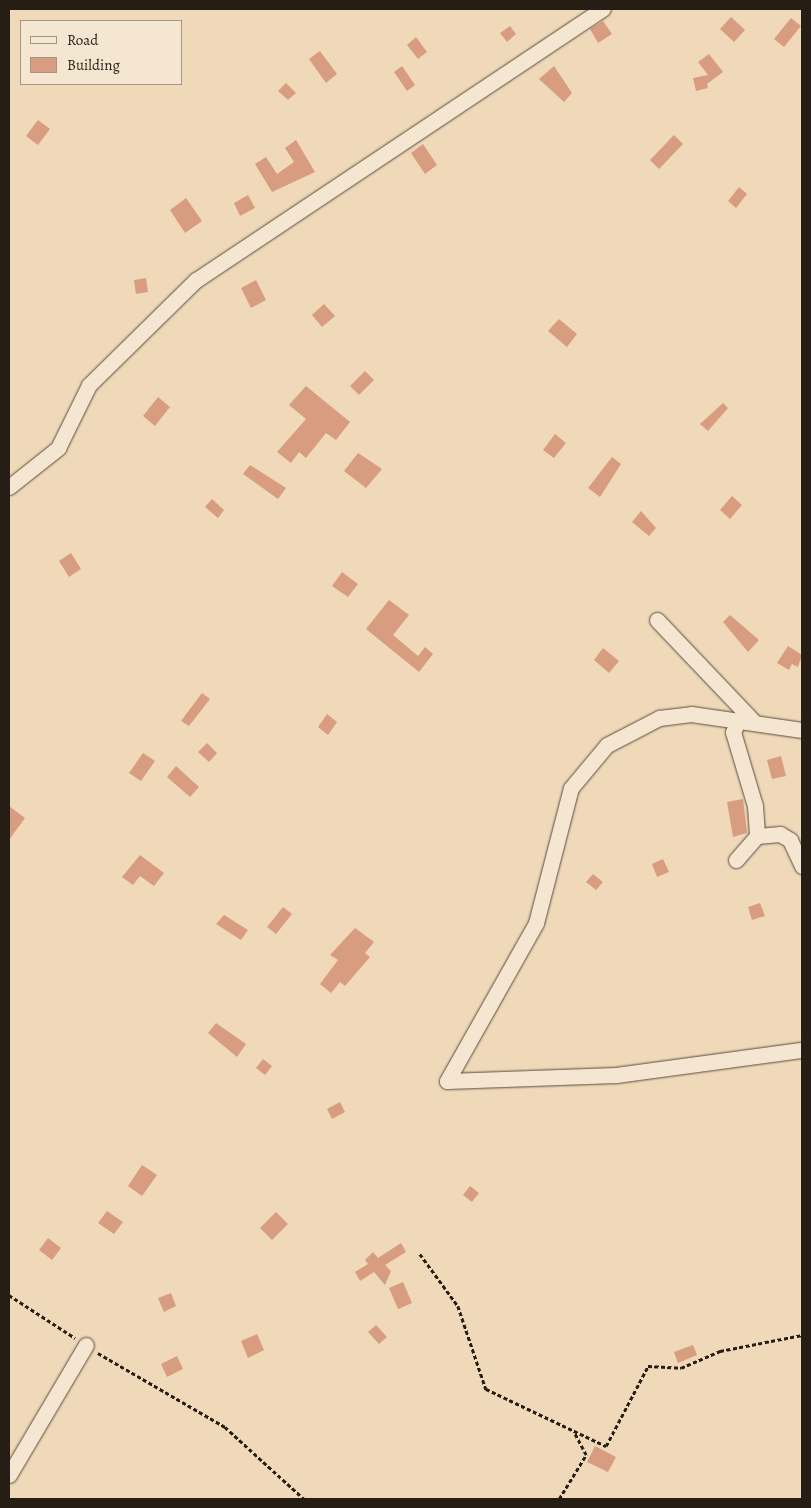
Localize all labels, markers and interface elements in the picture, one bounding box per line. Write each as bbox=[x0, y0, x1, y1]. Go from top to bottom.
legend bbox=[20, 20, 182, 85]
text: Road bbox=[67, 30, 98, 50]
text: Building bbox=[67, 55, 120, 75]

